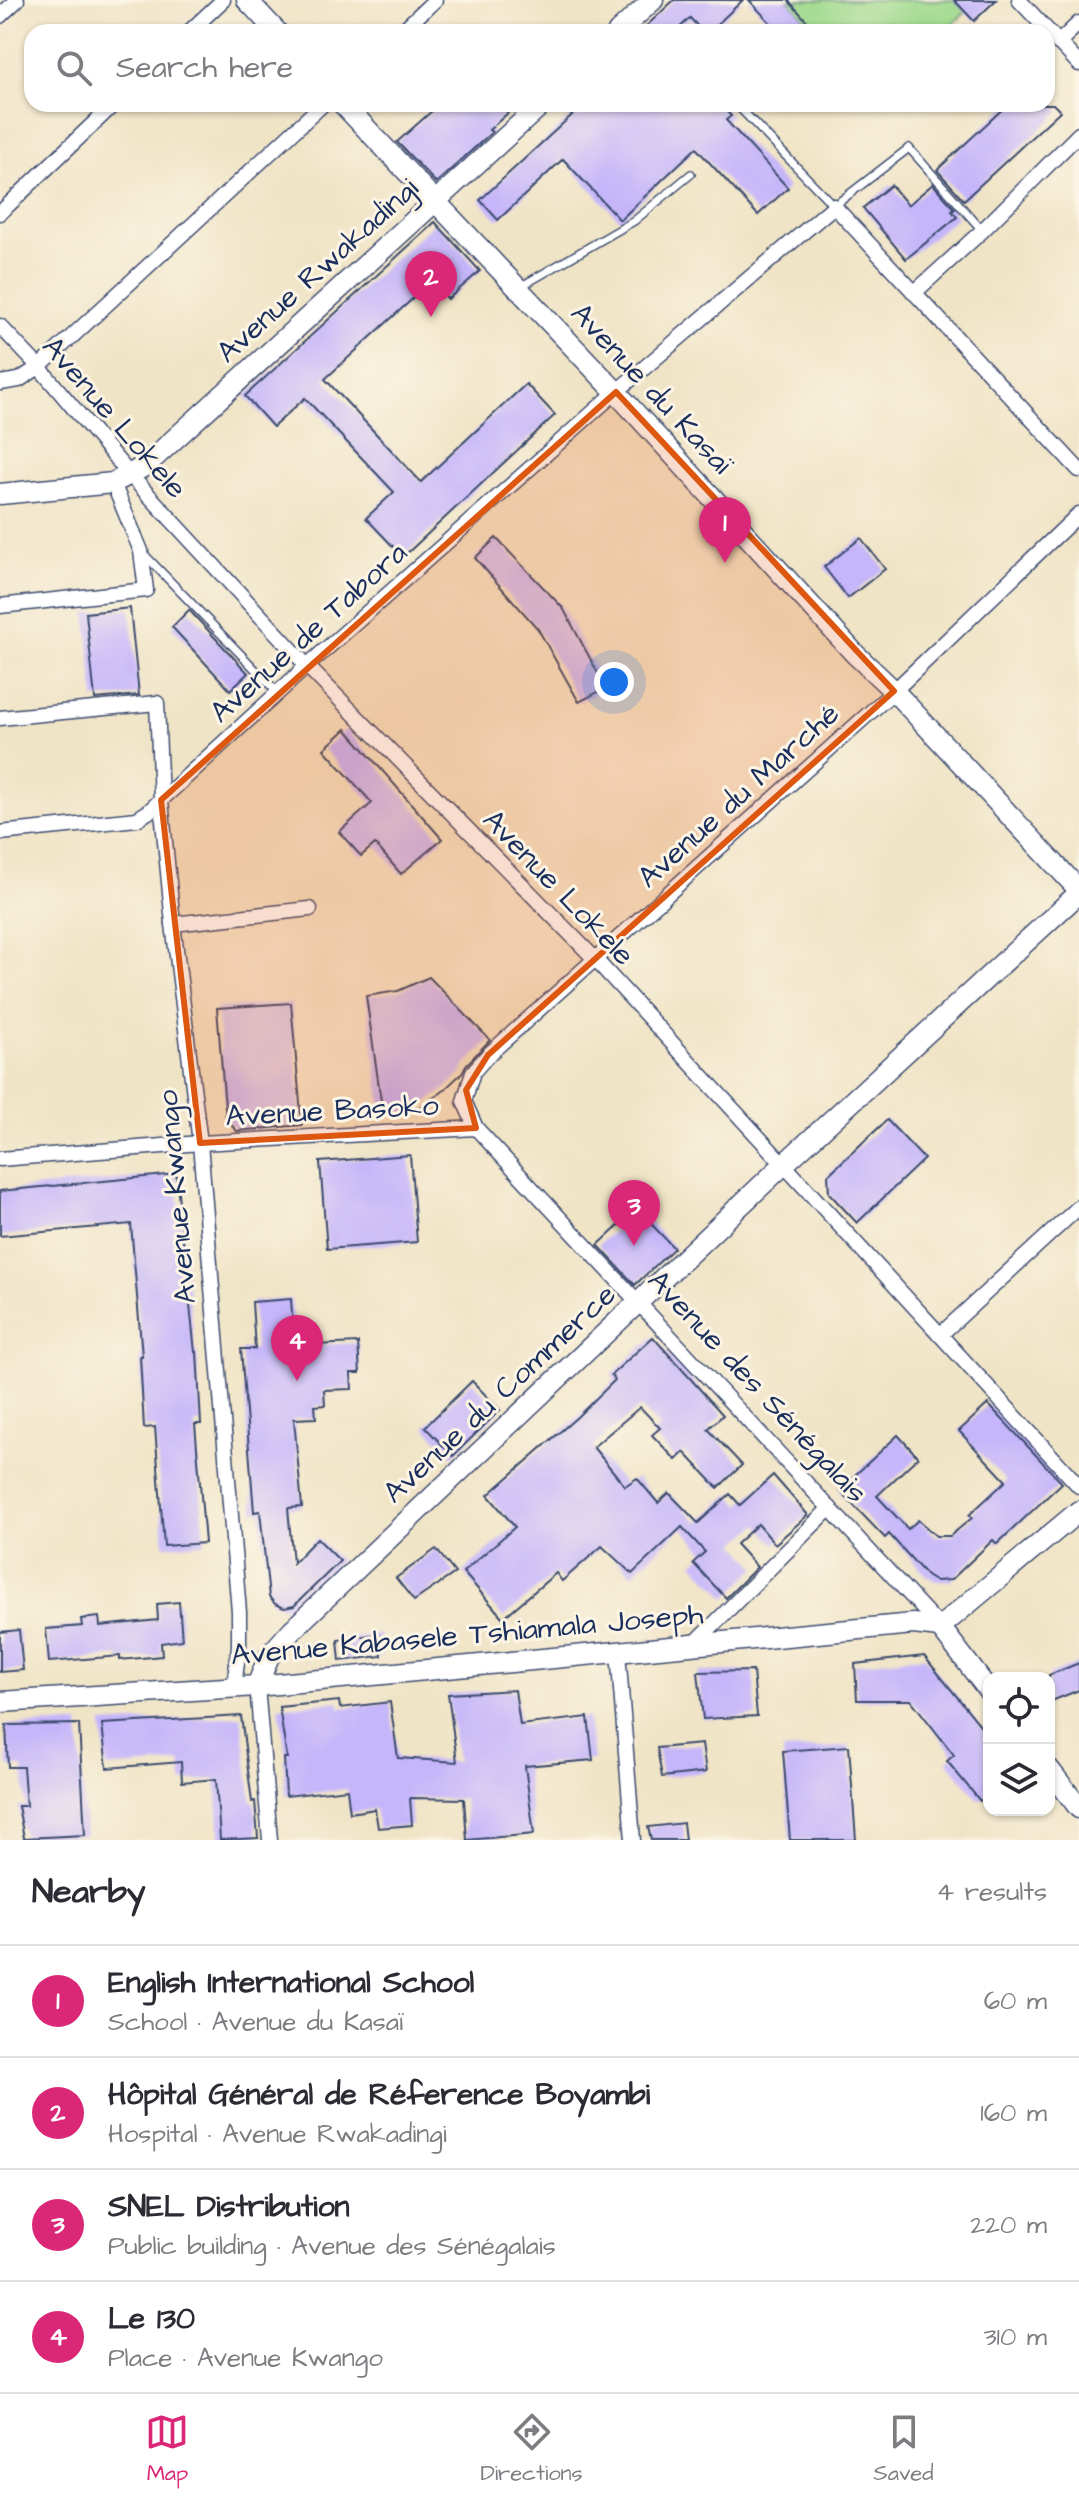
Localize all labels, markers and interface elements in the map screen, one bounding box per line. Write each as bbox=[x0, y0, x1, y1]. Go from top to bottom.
search box bbox=[24, 24, 1055, 112]
icon: search bbox=[52, 46, 96, 90]
text: Search here bbox=[116, 47, 293, 89]
street label: Avenue Rwakadingi bbox=[207, 168, 429, 374]
pin: 2 bbox=[405, 251, 457, 317]
street label: Avenue du Kasaï bbox=[561, 294, 743, 485]
street label: Avenue Lokele bbox=[32, 327, 197, 508]
pin: 1 bbox=[699, 497, 751, 563]
street label: Avenue de Tabora bbox=[201, 533, 417, 733]
your location bbox=[594, 662, 634, 702]
street label: Avenue du Marché bbox=[628, 694, 849, 898]
street label: Avenue Lokele bbox=[473, 800, 644, 975]
street label: Avenue Basoko bbox=[224, 1084, 440, 1138]
street label: Avenue Kwango bbox=[147, 1088, 208, 1306]
pin: 3 bbox=[608, 1180, 660, 1246]
street label: Avenue des Sénégalais bbox=[637, 1261, 877, 1513]
street label: Avenue du Commerce bbox=[374, 1274, 626, 1513]
pin: 4 bbox=[271, 1315, 323, 1381]
street label: Avenue Kabasele Tshiamala Joseph bbox=[229, 1593, 705, 1677]
map controls bbox=[983, 1672, 1055, 1816]
button: locate bbox=[983, 1672, 1055, 1744]
button: layers bbox=[983, 1744, 1055, 1816]
text: Nearby bbox=[32, 1868, 146, 1916]
text: 4 results bbox=[937, 1874, 1047, 1910]
text: English International School bbox=[108, 1962, 474, 2004]
text: 1 bbox=[56, 1983, 60, 2019]
text: 60 m bbox=[984, 1983, 1047, 2019]
text: School · Avenue du Kasaï bbox=[108, 2004, 403, 2040]
text: Hôpital Général de Réference Boyambi bbox=[108, 2074, 650, 2116]
text: 2 bbox=[51, 2095, 65, 2131]
text: 160 m bbox=[980, 2095, 1047, 2131]
text: Hospital · Avenue Rwakadingi bbox=[108, 2116, 447, 2152]
text: SNEL Distribution bbox=[108, 2186, 350, 2228]
text: 3 bbox=[51, 2207, 65, 2243]
text: 220 m bbox=[970, 2207, 1047, 2243]
text: Public building · Avenue des Sénégalais bbox=[108, 2228, 556, 2264]
text: Le 130 bbox=[108, 2298, 195, 2340]
text: 4 bbox=[49, 2319, 67, 2355]
text: 310 m bbox=[983, 2319, 1047, 2355]
text: Place · Avenue Kwango bbox=[108, 2340, 383, 2376]
tab: Map bbox=[145, 2410, 189, 2489]
tab: Directions bbox=[480, 2410, 583, 2489]
tab: Saved bbox=[874, 2410, 934, 2489]

